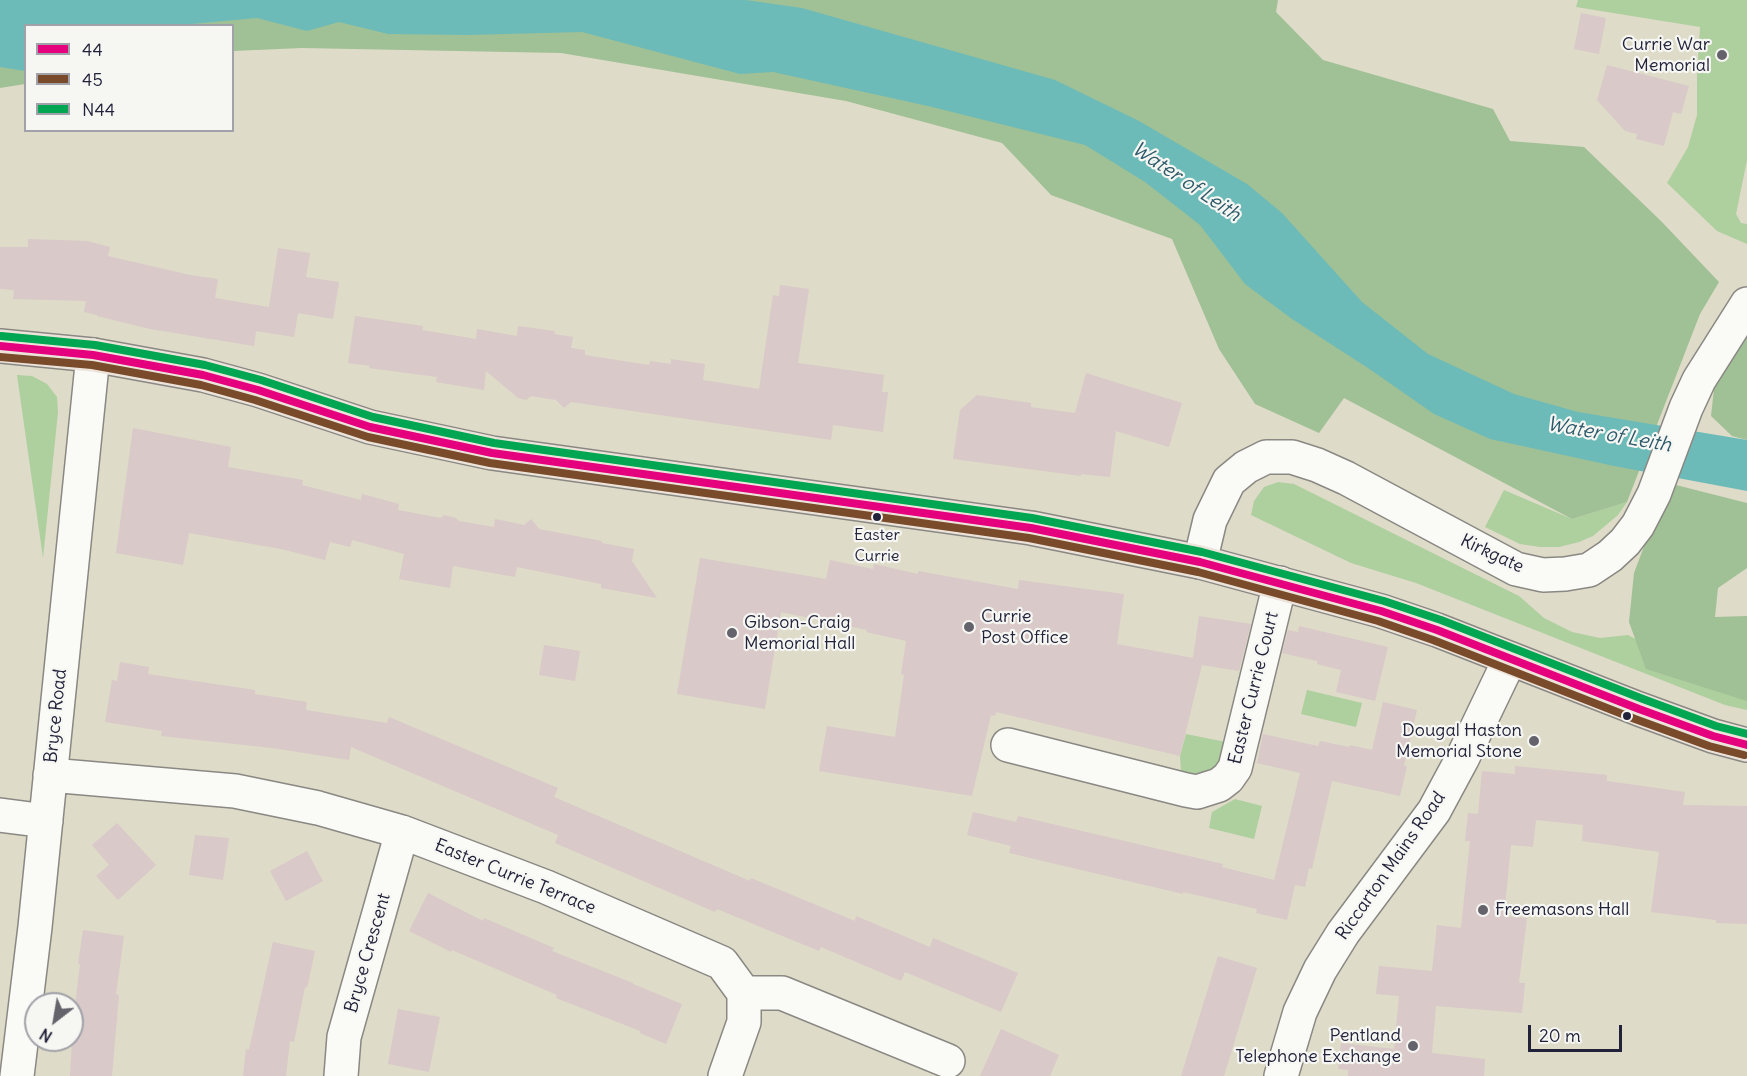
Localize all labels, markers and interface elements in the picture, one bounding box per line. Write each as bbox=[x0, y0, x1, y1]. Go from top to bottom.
legend bbox=[24, 24, 234, 132]
place label: Currie War Memorial bbox=[1622, 34, 1710, 76]
text: 44 bbox=[82, 38, 103, 61]
marker: Currie War Memorial bbox=[1715, 48, 1729, 62]
text: 45 bbox=[82, 68, 103, 91]
text: N44 bbox=[82, 98, 115, 121]
water label: Water of Leith bbox=[1127, 137, 1245, 227]
water label: Water of Leith bbox=[1545, 412, 1673, 458]
marker: Easter Currie bbox=[871, 511, 883, 523]
place label: Easter Currie bbox=[854, 525, 900, 563]
street label: Kirkgate bbox=[1457, 530, 1527, 578]
place label: Currie Post Office bbox=[981, 606, 1068, 648]
street label: Easter Currie Court bbox=[1225, 609, 1283, 767]
place label: Gibson-Craig Memorial Hall bbox=[744, 612, 855, 654]
marker: Currie Post Office bbox=[962, 620, 976, 634]
marker: Gibson-Craig Memorial Hall bbox=[725, 626, 739, 640]
street label: Bryce Road bbox=[40, 668, 72, 764]
unlabelled marker bbox=[1621, 710, 1633, 722]
place label: Dougal Haston Memorial Stone bbox=[1396, 720, 1522, 762]
marker: Dougal Haston Memorial Stone bbox=[1527, 734, 1541, 748]
street label: Riccarton Mains Road bbox=[1332, 788, 1450, 944]
street label: Easter Currie Terrace bbox=[431, 835, 599, 919]
street label: Bryce Crescent bbox=[341, 891, 395, 1015]
place label: Freemasons Hall bbox=[1495, 899, 1629, 921]
marker: Freemasons Hall bbox=[1476, 903, 1490, 917]
north arrow bbox=[24, 992, 84, 1052]
scale bar bbox=[1531, 1013, 1626, 1051]
text: N bbox=[36, 1024, 56, 1047]
text: 20 m bbox=[1539, 1024, 1581, 1047]
place label: Pentland Telephone Exchange bbox=[1235, 1025, 1401, 1068]
marker: Pentland Telephone Exchange bbox=[1406, 1039, 1420, 1053]

